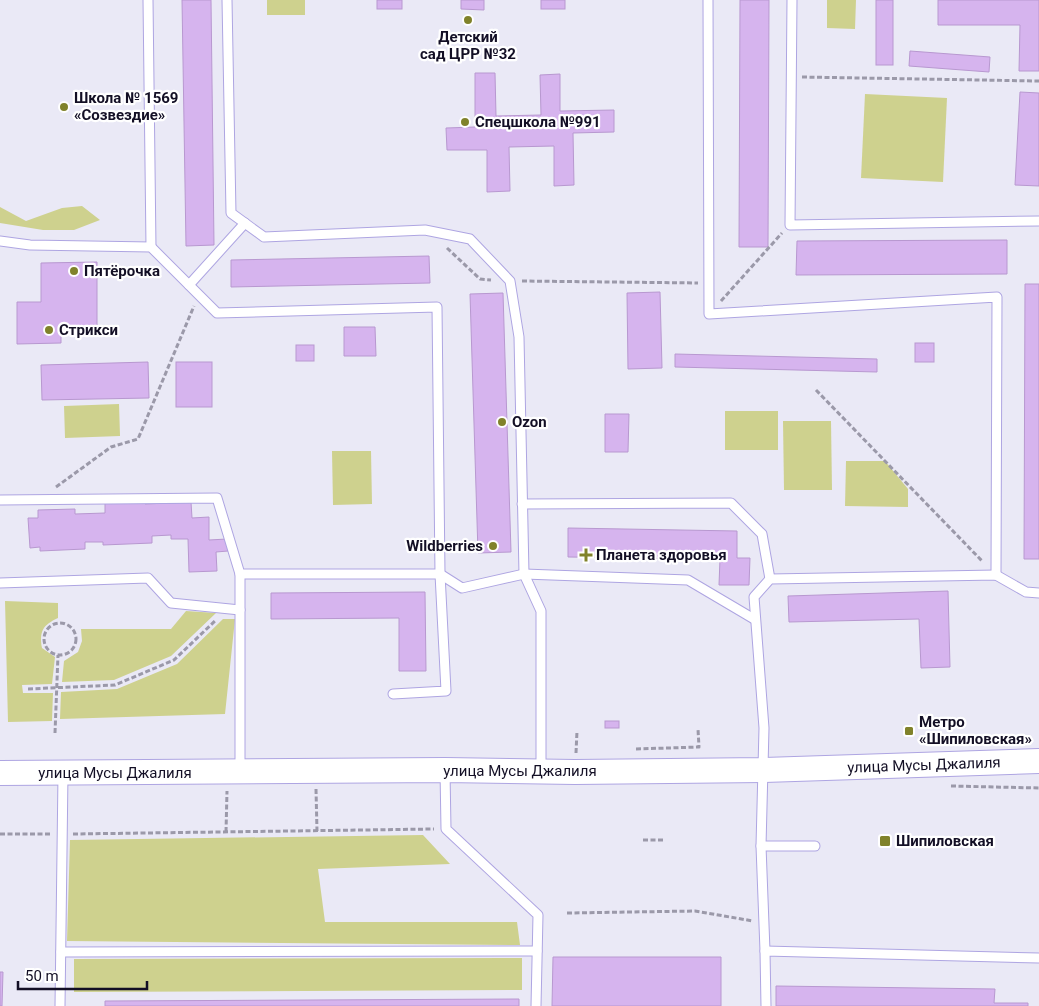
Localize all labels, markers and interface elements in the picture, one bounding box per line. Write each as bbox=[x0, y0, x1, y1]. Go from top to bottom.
marker: Детский сад ЦРР №32 bbox=[462, 14, 474, 26]
place label: Детский сад ЦРР №32 bbox=[420, 28, 516, 63]
place label: Школа № 1569 «Созвездие» bbox=[74, 89, 178, 124]
marker: Школа № 1569 «Созвездие» bbox=[58, 101, 70, 113]
place label: Спецшкола №991 bbox=[475, 113, 601, 131]
marker: Спецшкола №991 bbox=[459, 116, 471, 128]
place label: Пятёрочка bbox=[84, 262, 160, 280]
marker: Пятёрочка bbox=[68, 265, 80, 277]
place label: Стрикси bbox=[59, 321, 118, 339]
marker: Стрикси bbox=[43, 324, 55, 336]
place label: Ozon bbox=[512, 413, 547, 431]
marker: Ozon bbox=[496, 416, 508, 428]
place label: Wildberries bbox=[406, 537, 483, 555]
marker: Wildberries bbox=[487, 540, 499, 552]
place label: Планета здоровья bbox=[596, 546, 727, 564]
marker: Планета здоровья bbox=[580, 549, 592, 561]
place label: Метро «Шипиловская» bbox=[919, 713, 1032, 748]
marker: Метро «Шипиловская» bbox=[903, 725, 915, 737]
street label: улица Мусы Джалиля bbox=[847, 753, 1001, 777]
street label: улица Мусы Джалиля bbox=[443, 762, 597, 780]
street label: улица Мусы Джалиля bbox=[38, 764, 192, 782]
place label: Шипиловская bbox=[896, 832, 994, 850]
marker: Шипиловская bbox=[878, 834, 892, 848]
scale bar bbox=[18, 958, 146, 990]
text: 50 m bbox=[25, 967, 59, 985]

